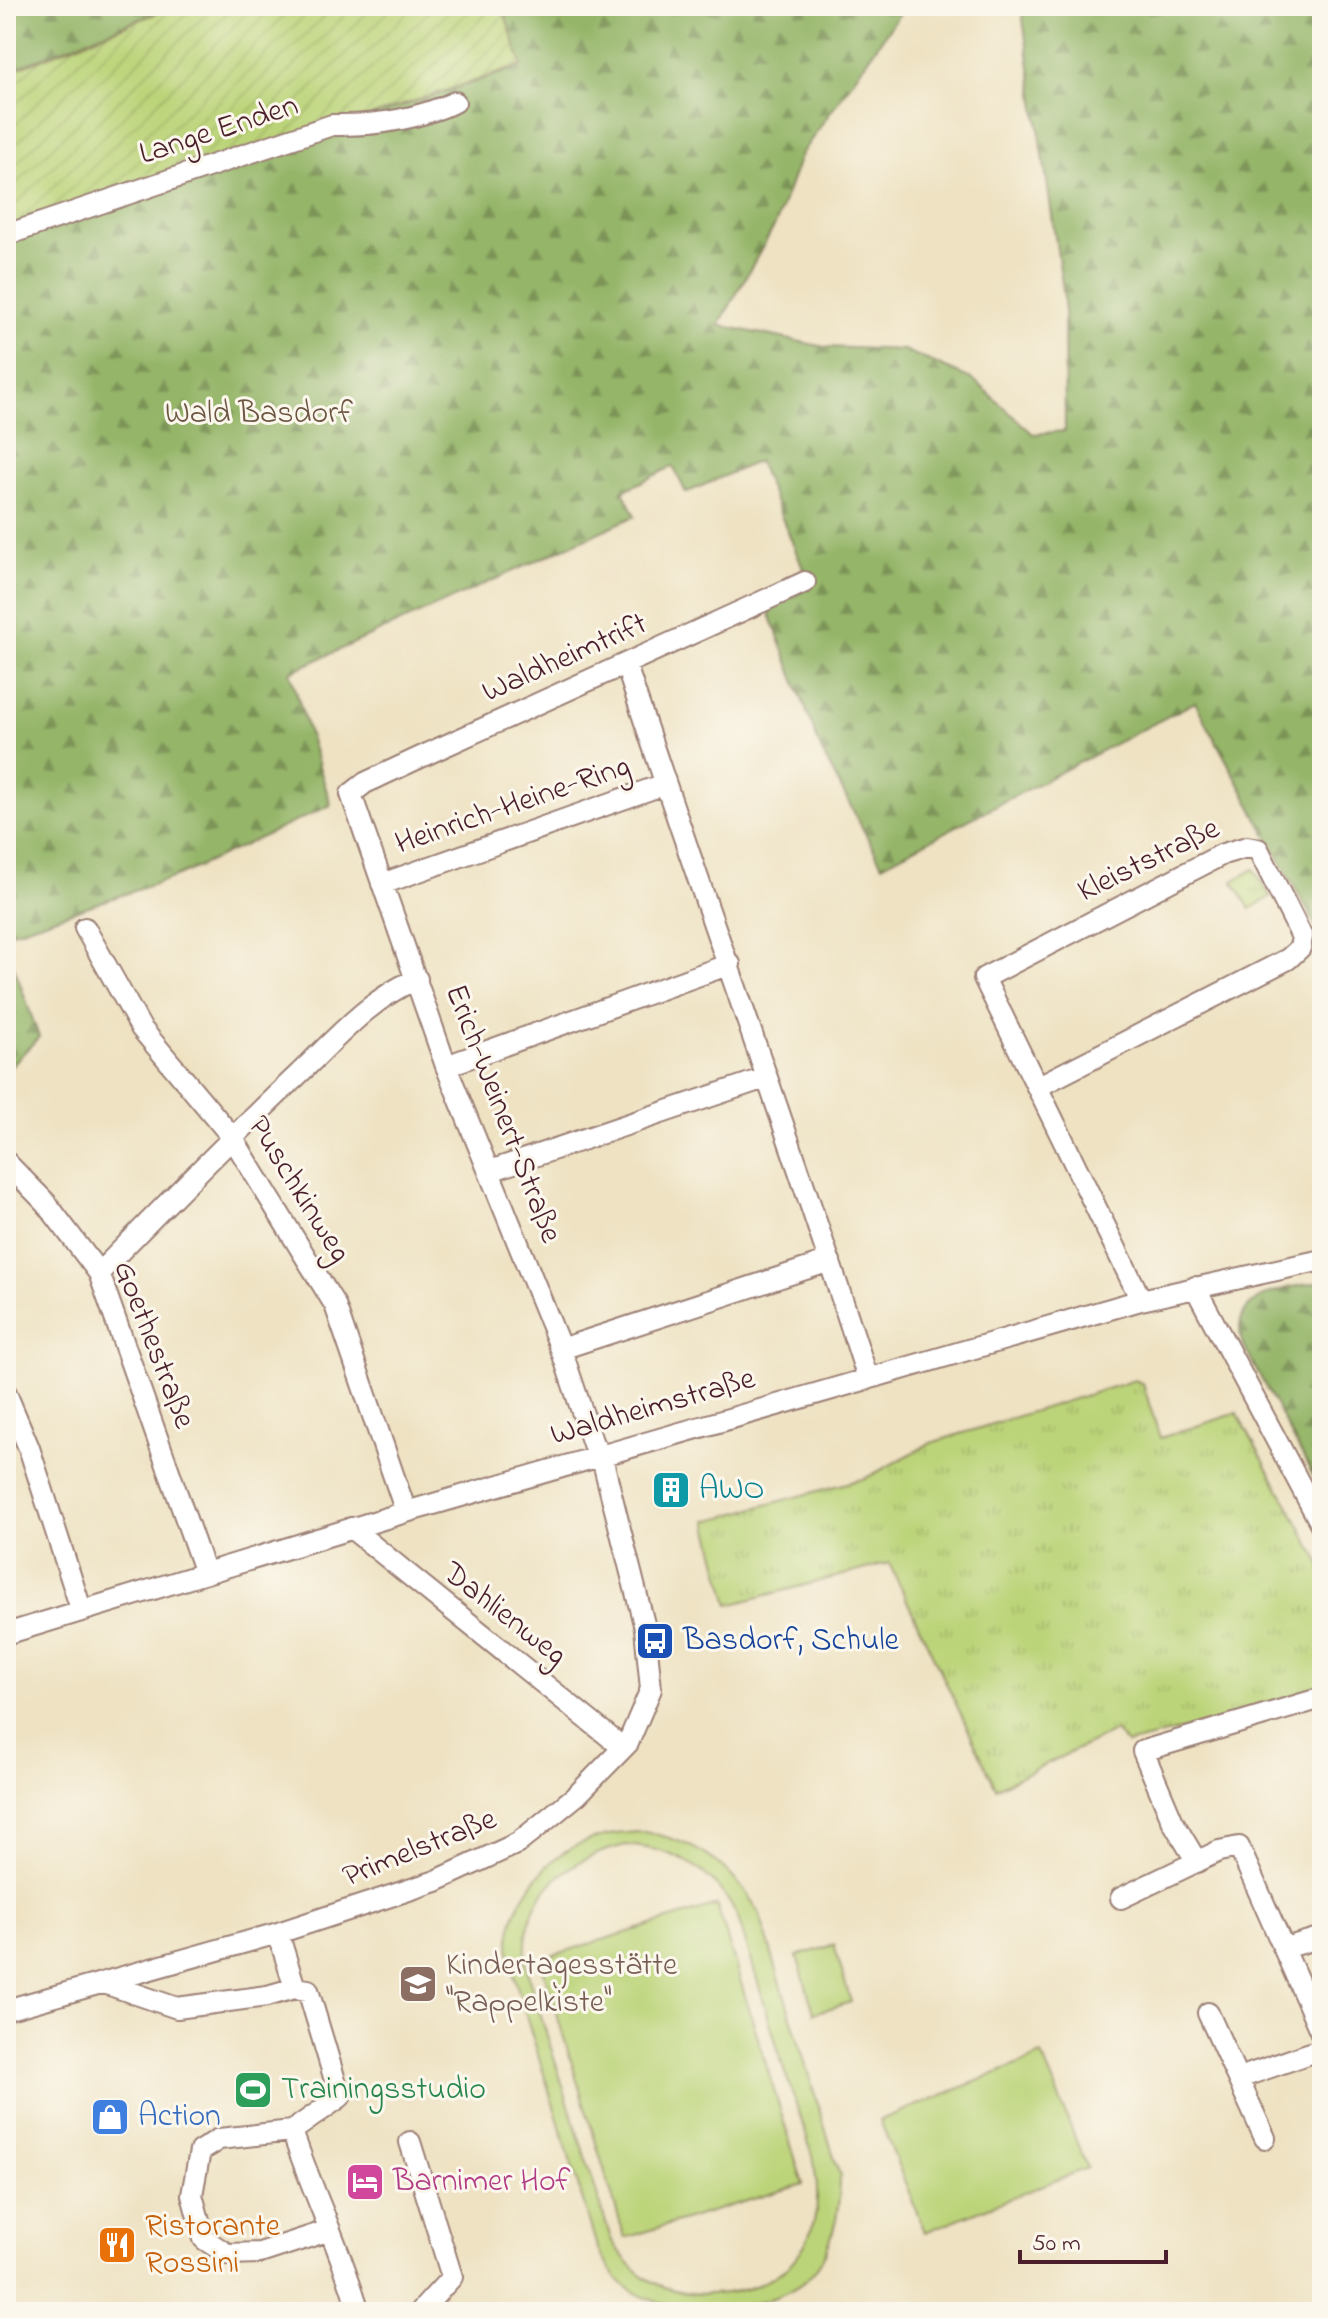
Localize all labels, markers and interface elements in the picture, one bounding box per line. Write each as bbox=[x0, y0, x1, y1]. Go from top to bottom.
street label: Lange Enden bbox=[133, 83, 305, 179]
park label: Wald Basdorf bbox=[165, 391, 353, 438]
street label: Waldheimtrift bbox=[475, 602, 655, 716]
street label: Heinrich-Heine-Ring bbox=[389, 744, 637, 868]
street label: Kleiststraße bbox=[1070, 806, 1229, 916]
street label: Erich-Weinert-Straße bbox=[431, 978, 573, 1251]
street label: Puschkinweg bbox=[234, 1107, 362, 1273]
street label: Goethestraße bbox=[99, 1254, 207, 1436]
street label: Waldheimstraße bbox=[545, 1356, 761, 1460]
place label: AWO bbox=[699, 1467, 765, 1514]
building icon: AWO bbox=[650, 1469, 692, 1511]
street label: Dahlienweg bbox=[431, 1551, 576, 1679]
place label: Basdorf, Schule bbox=[682, 1618, 900, 1665]
bus stop icon: Basdorf, Schule bbox=[634, 1620, 676, 1662]
street label: Primelstraße bbox=[336, 1797, 505, 1901]
place label: Kindertagesstätte "Rappelkiste" bbox=[446, 1943, 678, 2027]
school or university icon: Kindertagesstätte "Rappelkiste" bbox=[397, 1963, 439, 2005]
place label: Trainingsstudio bbox=[281, 2067, 486, 2114]
sports icon: Trainingsstudio bbox=[232, 2069, 274, 2111]
place label: Action bbox=[138, 2094, 221, 2141]
shop icon: Action bbox=[89, 2096, 131, 2138]
place label: Barnimer Hof bbox=[392, 2159, 571, 2206]
hotel icon: Barnimer Hof bbox=[344, 2161, 386, 2203]
place label: Ristorante Rossini bbox=[145, 2204, 281, 2288]
scale bar bbox=[1020, 2214, 1166, 2264]
restaurant icon: Ristorante Rossini bbox=[96, 2224, 138, 2266]
text: 50 m bbox=[1032, 2227, 1081, 2262]

